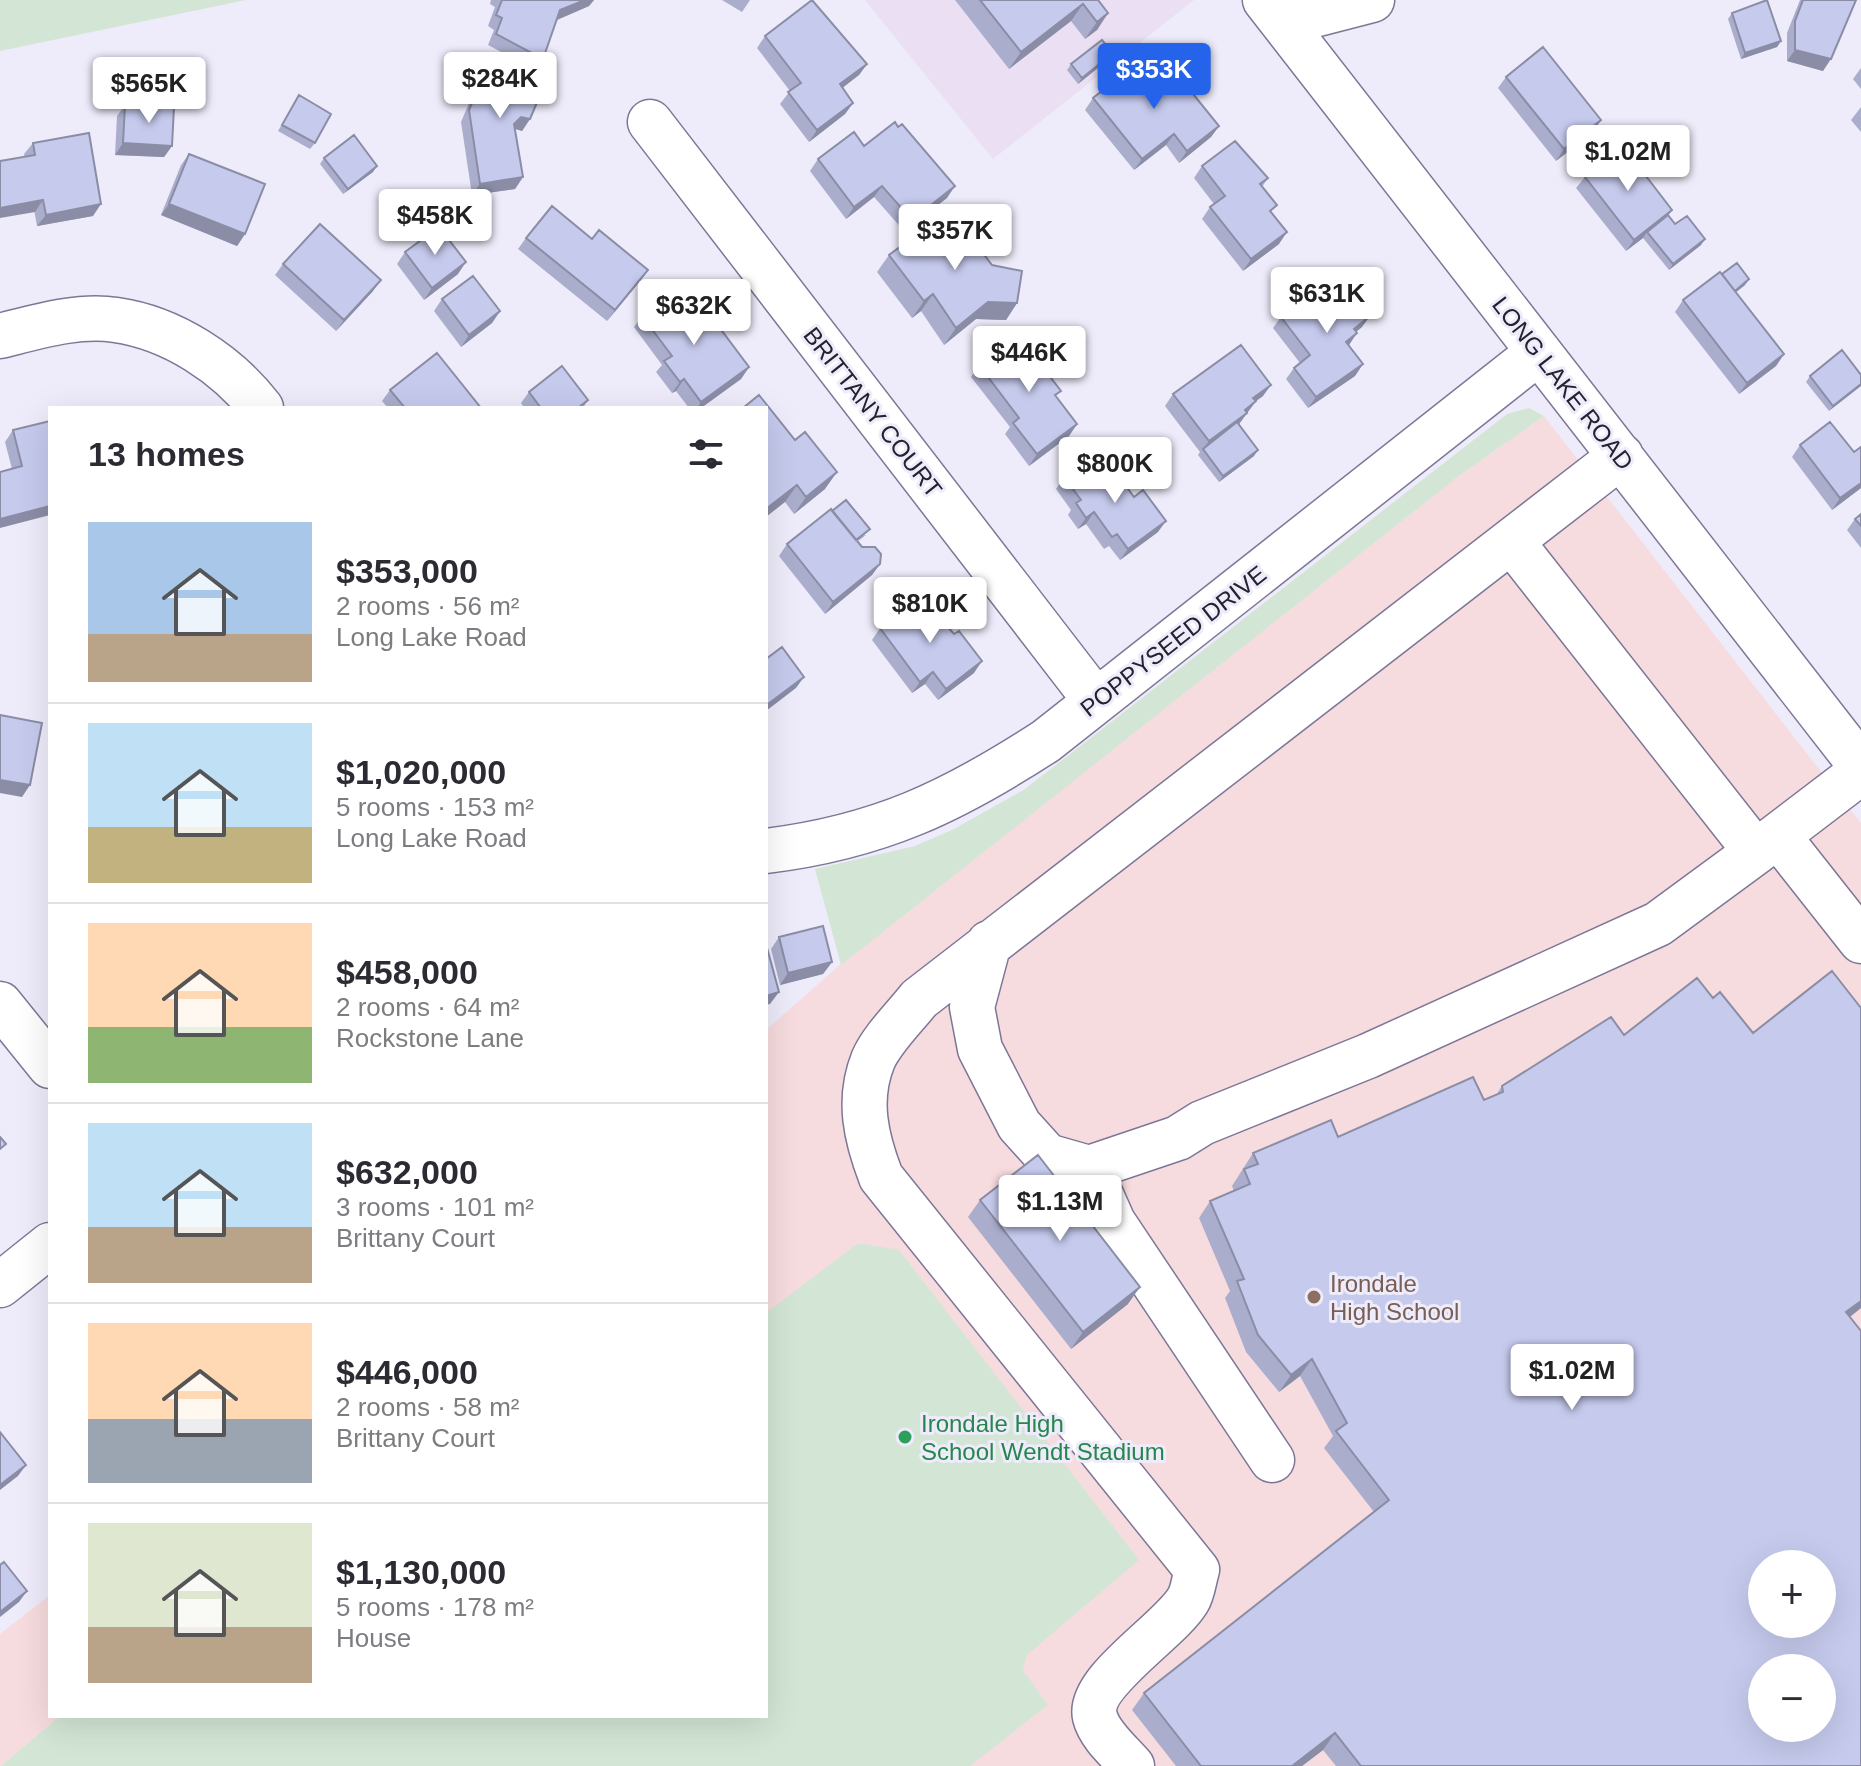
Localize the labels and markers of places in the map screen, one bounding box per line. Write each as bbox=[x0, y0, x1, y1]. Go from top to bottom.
pin: $353K bbox=[1098, 43, 1210, 111]
pin: $284K bbox=[444, 52, 556, 120]
pin: $565K bbox=[93, 57, 205, 125]
pin: $1.02M bbox=[1563, 125, 1693, 193]
pin: $458K bbox=[379, 189, 491, 257]
pin: $357K bbox=[899, 204, 1011, 272]
pin: $631K bbox=[1271, 267, 1383, 335]
pin: $632K bbox=[638, 279, 750, 347]
pin: $446K bbox=[973, 326, 1085, 394]
pin: $800K bbox=[1059, 437, 1171, 505]
pin: $810K bbox=[874, 577, 986, 645]
pin: $1.13M bbox=[995, 1175, 1125, 1243]
place label: Irondale High School bbox=[1330, 1270, 1459, 1325]
marker: Irondale High School bbox=[1305, 1288, 1323, 1306]
pin: $1.02M bbox=[1507, 1344, 1637, 1412]
place label: Irondale High School Wendt Stadium bbox=[921, 1410, 1165, 1465]
marker: Irondale High School Wendt Stadium bbox=[896, 1428, 914, 1446]

